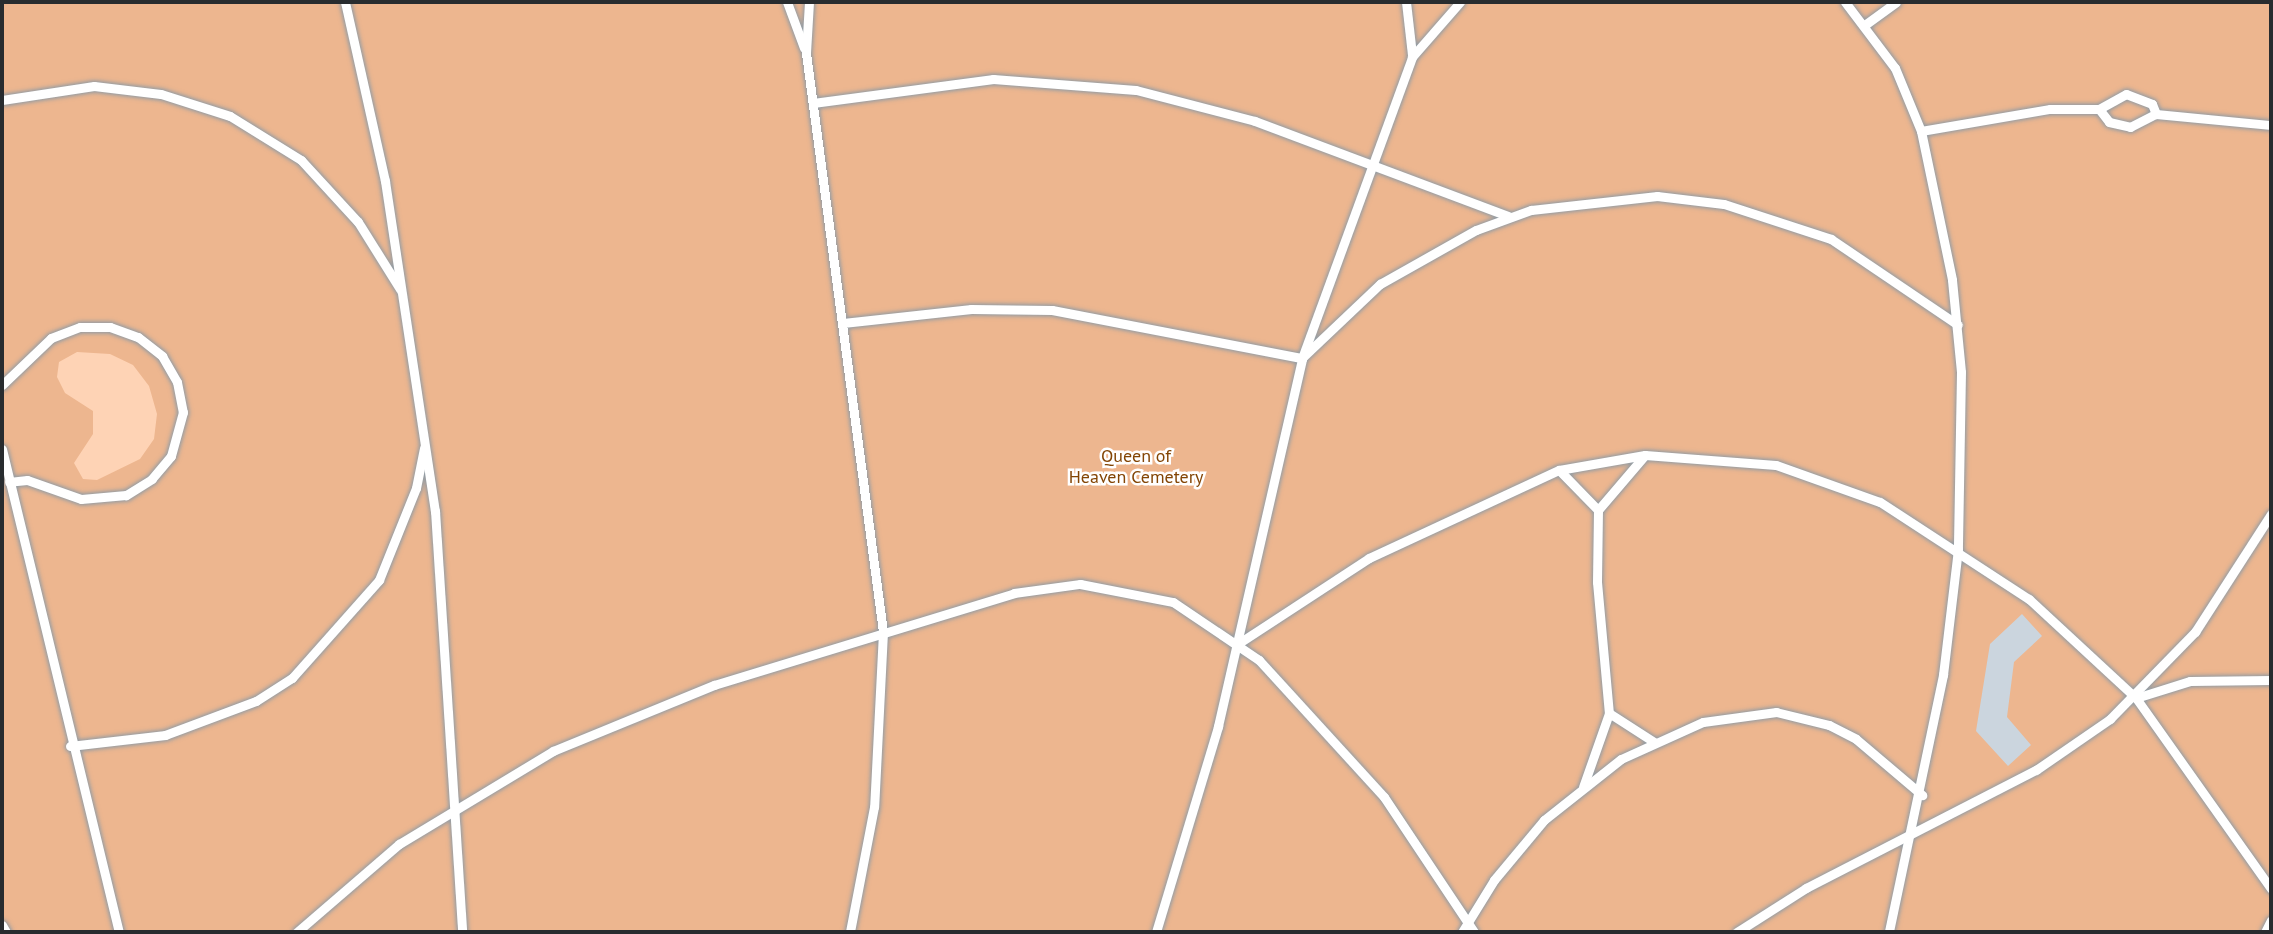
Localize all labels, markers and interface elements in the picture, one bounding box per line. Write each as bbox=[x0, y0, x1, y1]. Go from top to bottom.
park label: Queen of Heaven Cemetery bbox=[1069, 446, 1203, 489]

